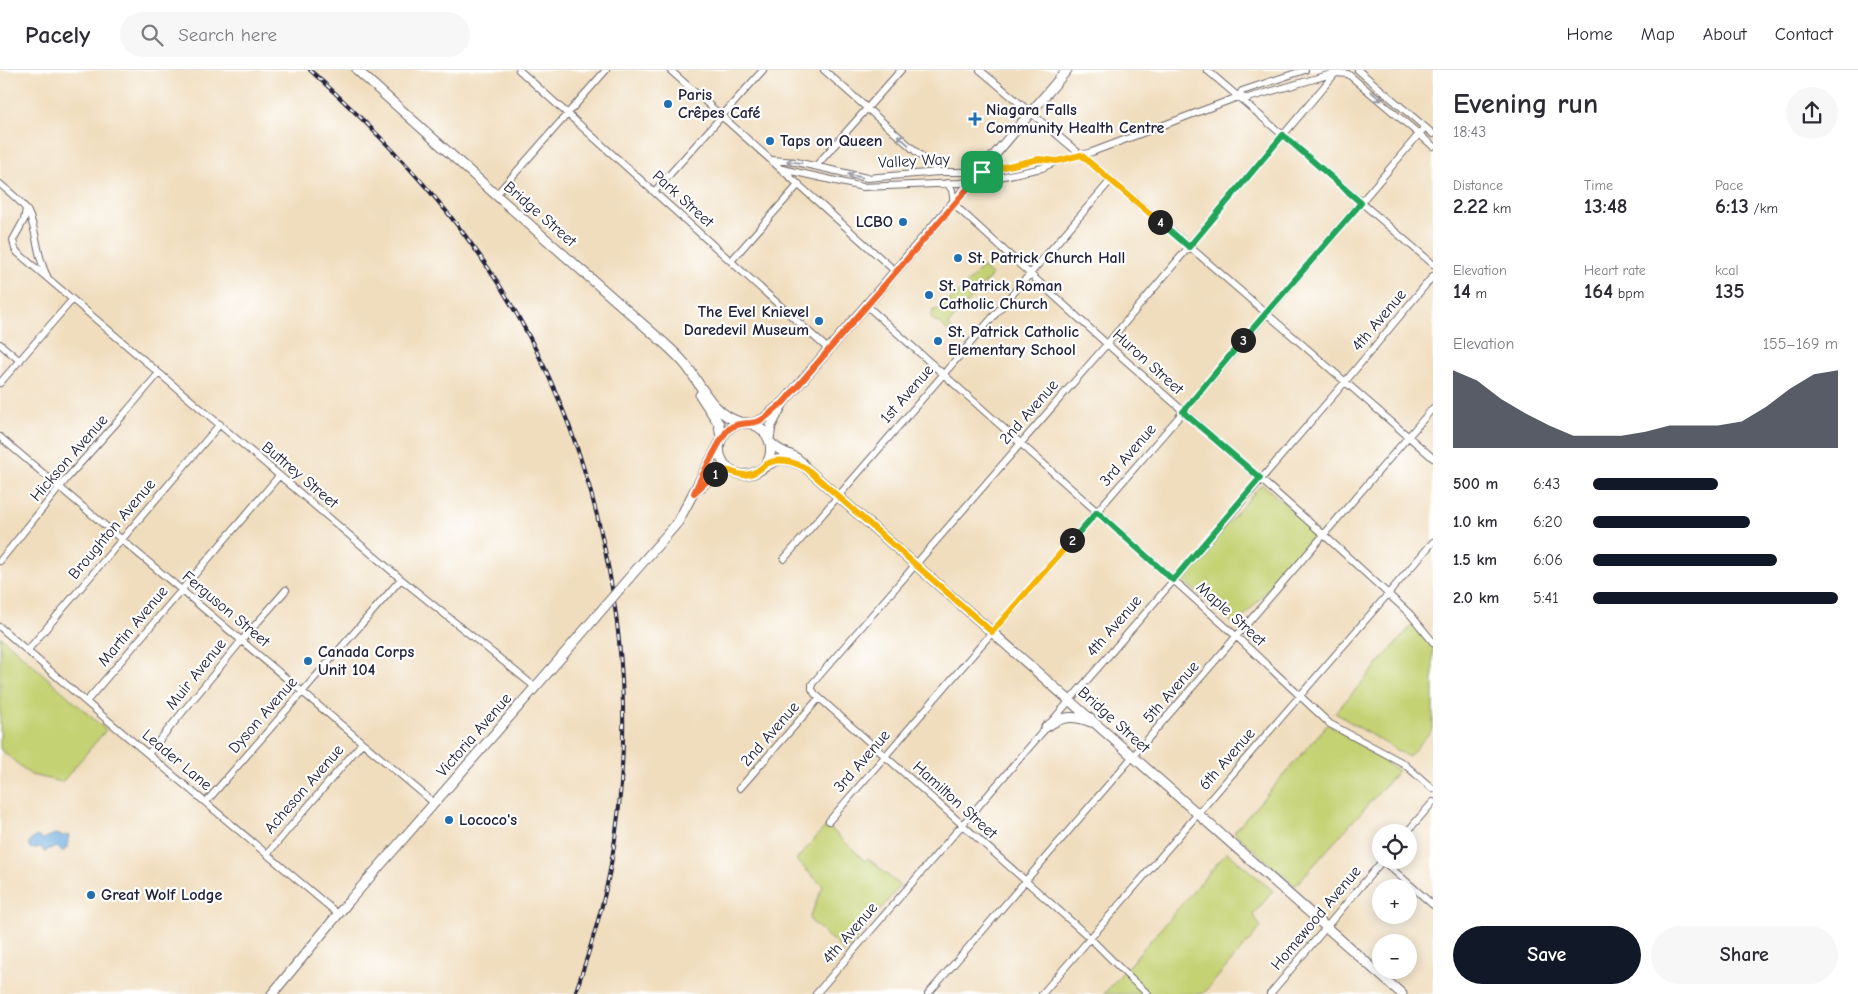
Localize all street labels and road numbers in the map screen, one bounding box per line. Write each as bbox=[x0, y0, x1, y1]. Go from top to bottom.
street label: Valley Way bbox=[878, 150, 951, 172]
street label: Park Street bbox=[649, 167, 718, 231]
street label: Bridge Street bbox=[500, 178, 580, 251]
street label: 4th Avenue bbox=[1348, 286, 1410, 354]
street label: Huron Street bbox=[1109, 326, 1187, 399]
street label: 1st Avenue bbox=[877, 361, 937, 427]
street label: 2nd Avenue bbox=[996, 376, 1062, 448]
street label: Hickson Avenue bbox=[27, 411, 111, 505]
street label: 3rd Avenue bbox=[1096, 420, 1160, 490]
street label: Buttrey Street bbox=[258, 438, 342, 512]
street label: Broughton Avenue bbox=[65, 475, 159, 583]
street label: Ferguson Street bbox=[179, 567, 274, 651]
street label: Maple Street bbox=[1193, 578, 1270, 650]
street label: Martin Avenue bbox=[94, 582, 172, 670]
street label: 4th Avenue bbox=[1083, 592, 1145, 660]
street label: Muir Avenue bbox=[162, 635, 230, 713]
street label: 5th Avenue bbox=[1139, 657, 1203, 727]
street label: Dyson Avenue bbox=[225, 673, 301, 757]
street label: Bridge Street bbox=[1074, 683, 1154, 757]
street label: Victoria Avenue bbox=[433, 690, 515, 780]
street label: 2nd Avenue bbox=[737, 698, 803, 770]
street label: 6th Avenue bbox=[1195, 724, 1259, 794]
street label: Leader Lane bbox=[139, 726, 215, 794]
street label: 3rd Avenue bbox=[830, 726, 894, 796]
street label: Acheson Avenue bbox=[261, 741, 347, 837]
street label: Hamilton Street bbox=[909, 758, 1001, 843]
street label: Homewood Avenue bbox=[1267, 862, 1365, 974]
street label: 4th Avenue bbox=[819, 899, 881, 967]

